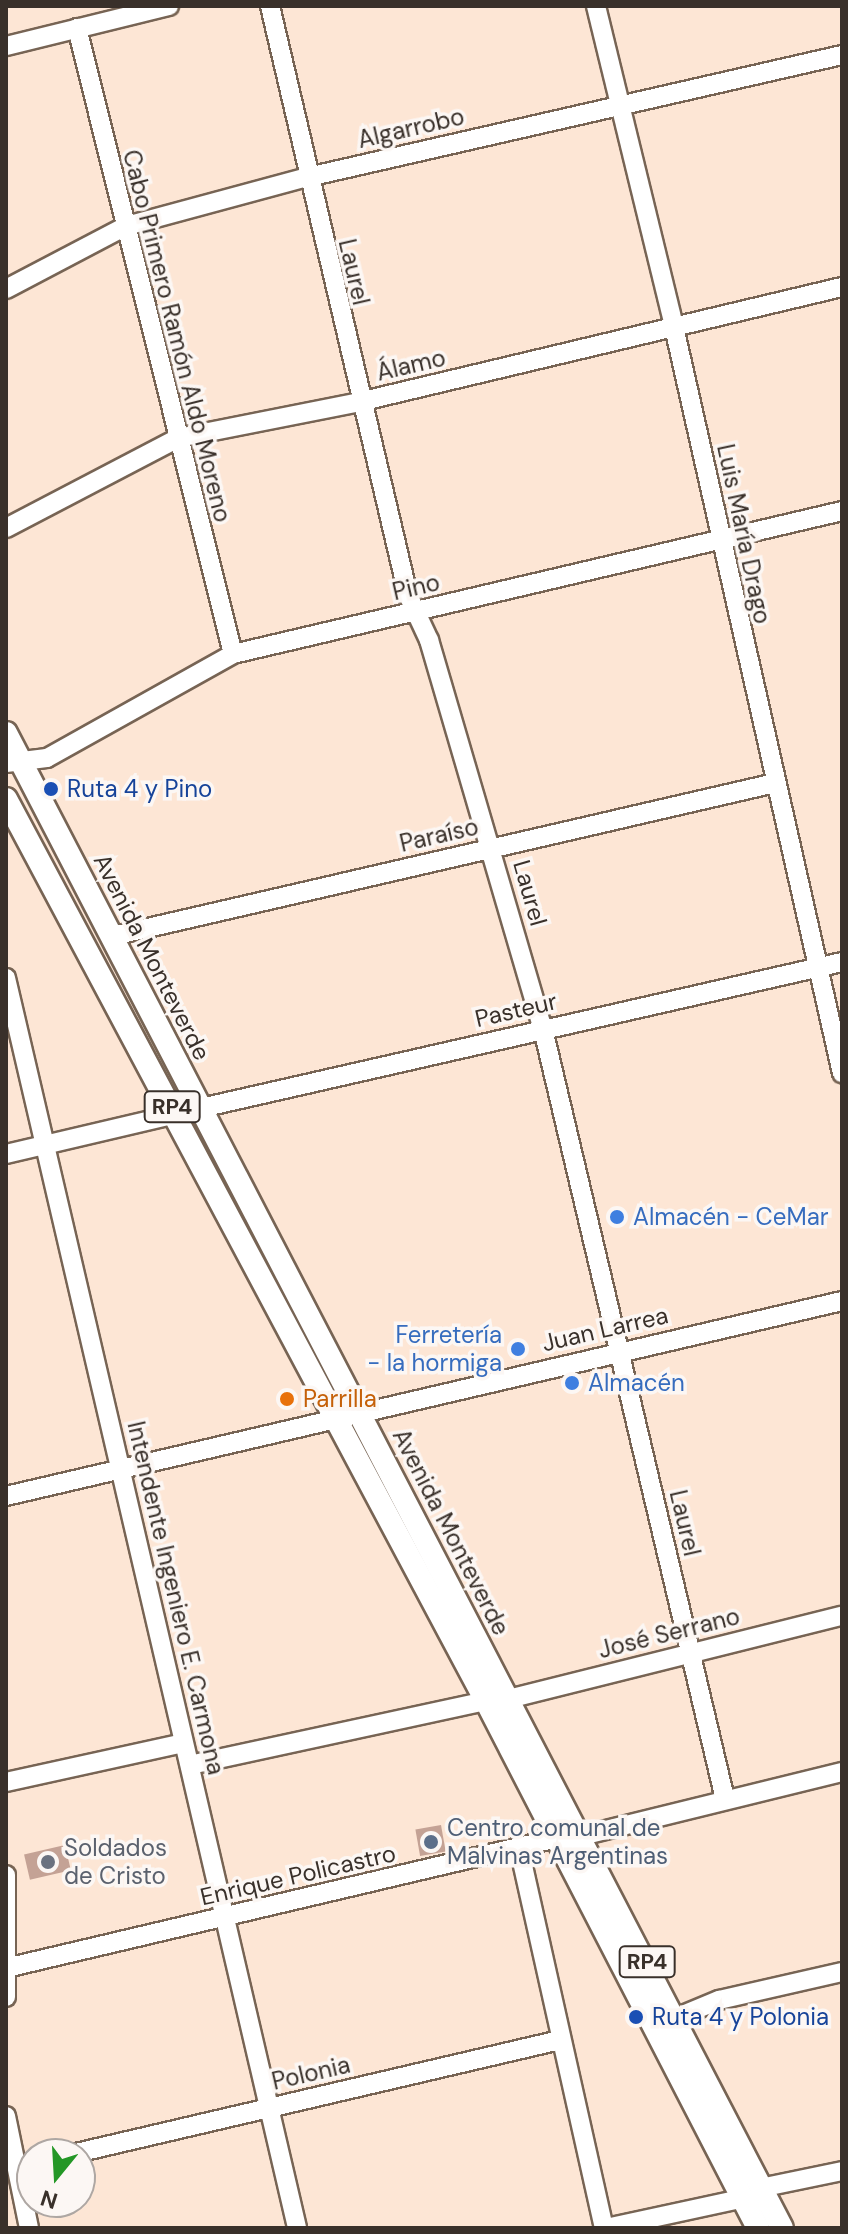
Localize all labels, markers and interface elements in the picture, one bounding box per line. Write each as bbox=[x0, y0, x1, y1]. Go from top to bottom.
street label: Algarrobo bbox=[355, 102, 467, 154]
street label: Cabo Primero Ramón Aldo Moreno bbox=[117, 147, 237, 525]
street label: Laurel bbox=[332, 236, 376, 308]
street label: Álamo bbox=[374, 343, 448, 387]
street label: Luis María Drago bbox=[711, 441, 777, 627]
street label: Pino bbox=[390, 568, 442, 606]
place label: Ruta 4 y Pino bbox=[67, 775, 212, 803]
marker: Ruta 4 y Pino bbox=[42, 780, 60, 798]
street label: Paraíso bbox=[397, 812, 481, 858]
street label: Avenida Monteverde bbox=[88, 849, 216, 1065]
street label: Laurel bbox=[507, 857, 553, 929]
street label: Pasteur bbox=[472, 987, 560, 1033]
road number: RP4 bbox=[142, 1089, 202, 1125]
place label: Almacén - CeMar bbox=[633, 1203, 829, 1231]
marker: Almacén - CeMar bbox=[608, 1208, 626, 1226]
street label: Juan Larrea bbox=[539, 1300, 671, 1358]
place label: Ferretería - la hormiga bbox=[367, 1321, 502, 1377]
marker: Ferretería - la hormiga bbox=[509, 1340, 527, 1358]
place label: Almacén bbox=[588, 1369, 685, 1397]
marker: Almacén bbox=[563, 1374, 581, 1392]
place label: Parrilla bbox=[303, 1385, 377, 1413]
marker: Parrilla bbox=[278, 1390, 296, 1408]
street label: Intendente Ingeniero E. Carmona bbox=[121, 1418, 231, 1778]
street label: Avenida Monteverde bbox=[387, 1424, 515, 1640]
street label: Laurel bbox=[663, 1487, 707, 1559]
street label: José Serrano bbox=[595, 1602, 743, 1664]
place label: Centro comunal de Malvinas Argentinas bbox=[447, 1814, 668, 1870]
marker: Centro comunal de Malvinas Argentinas bbox=[422, 1833, 440, 1851]
place label: Soldados de Cristo bbox=[64, 1834, 167, 1890]
street label: Enrique Policastro bbox=[197, 1839, 399, 1911]
marker: Soldados de Cristo bbox=[39, 1853, 57, 1871]
road number: RP4 bbox=[617, 1944, 677, 1980]
place label: Ruta 4 y Polonia bbox=[652, 2003, 829, 2031]
marker: Ruta 4 y Polonia bbox=[627, 2008, 645, 2026]
street label: Polonia bbox=[269, 2050, 353, 2096]
north arrow bbox=[16, 2138, 96, 2218]
text: N bbox=[37, 2183, 61, 2216]

